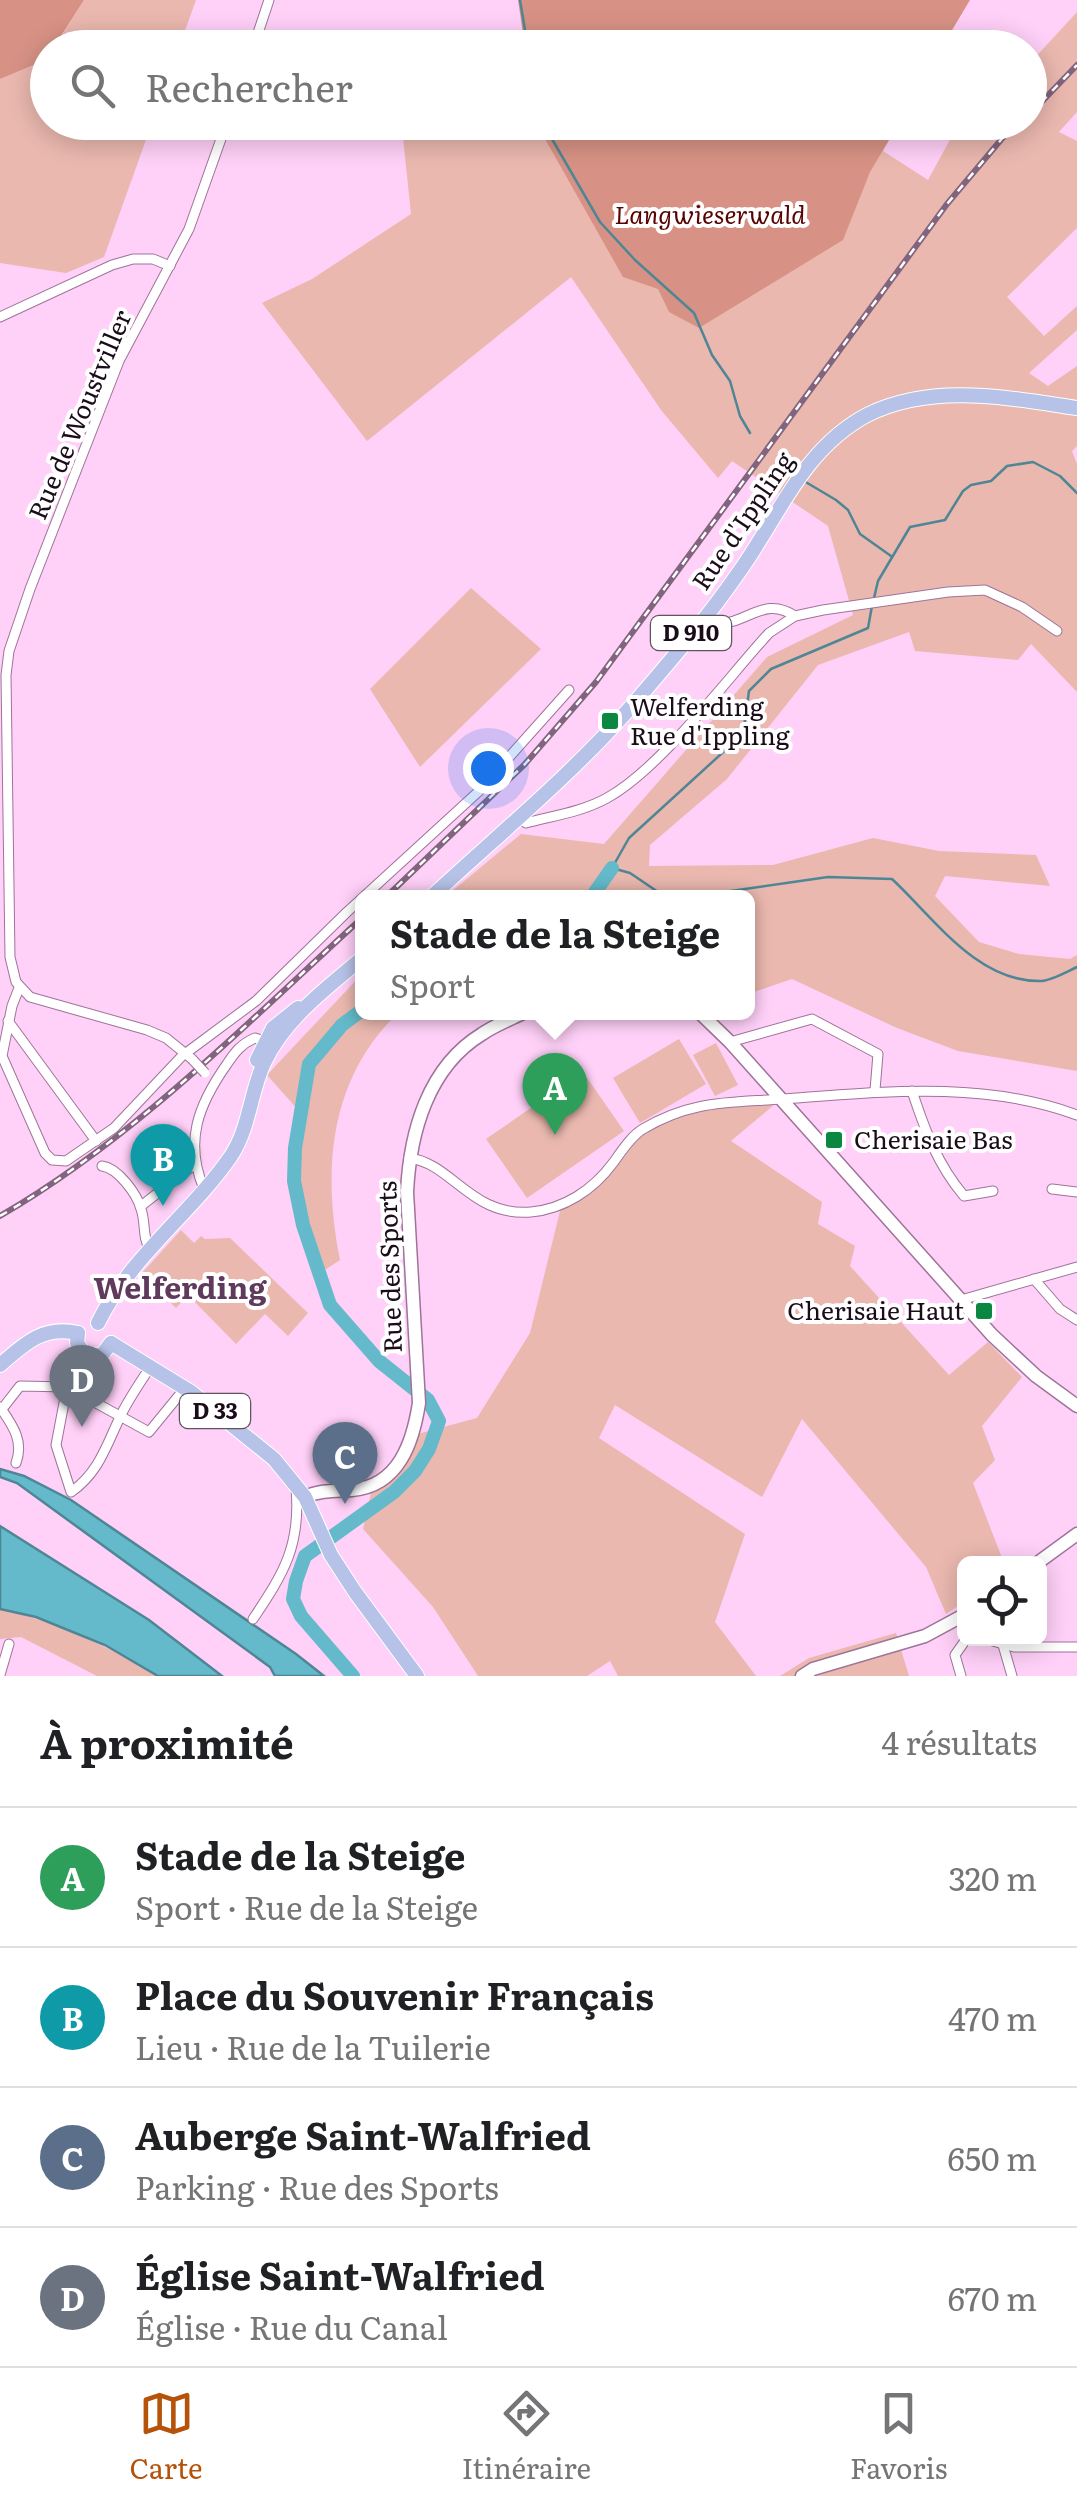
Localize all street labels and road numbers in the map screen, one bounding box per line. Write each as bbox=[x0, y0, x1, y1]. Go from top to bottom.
street label: Rue de Woustviller bbox=[18, 304, 140, 525]
street label: Rue d'Ippling bbox=[682, 444, 802, 597]
road number: D 910 bbox=[651, 616, 731, 650]
street label: Rue des Sports bbox=[367, 1180, 410, 1354]
road number: D 33 bbox=[180, 1394, 250, 1428]

